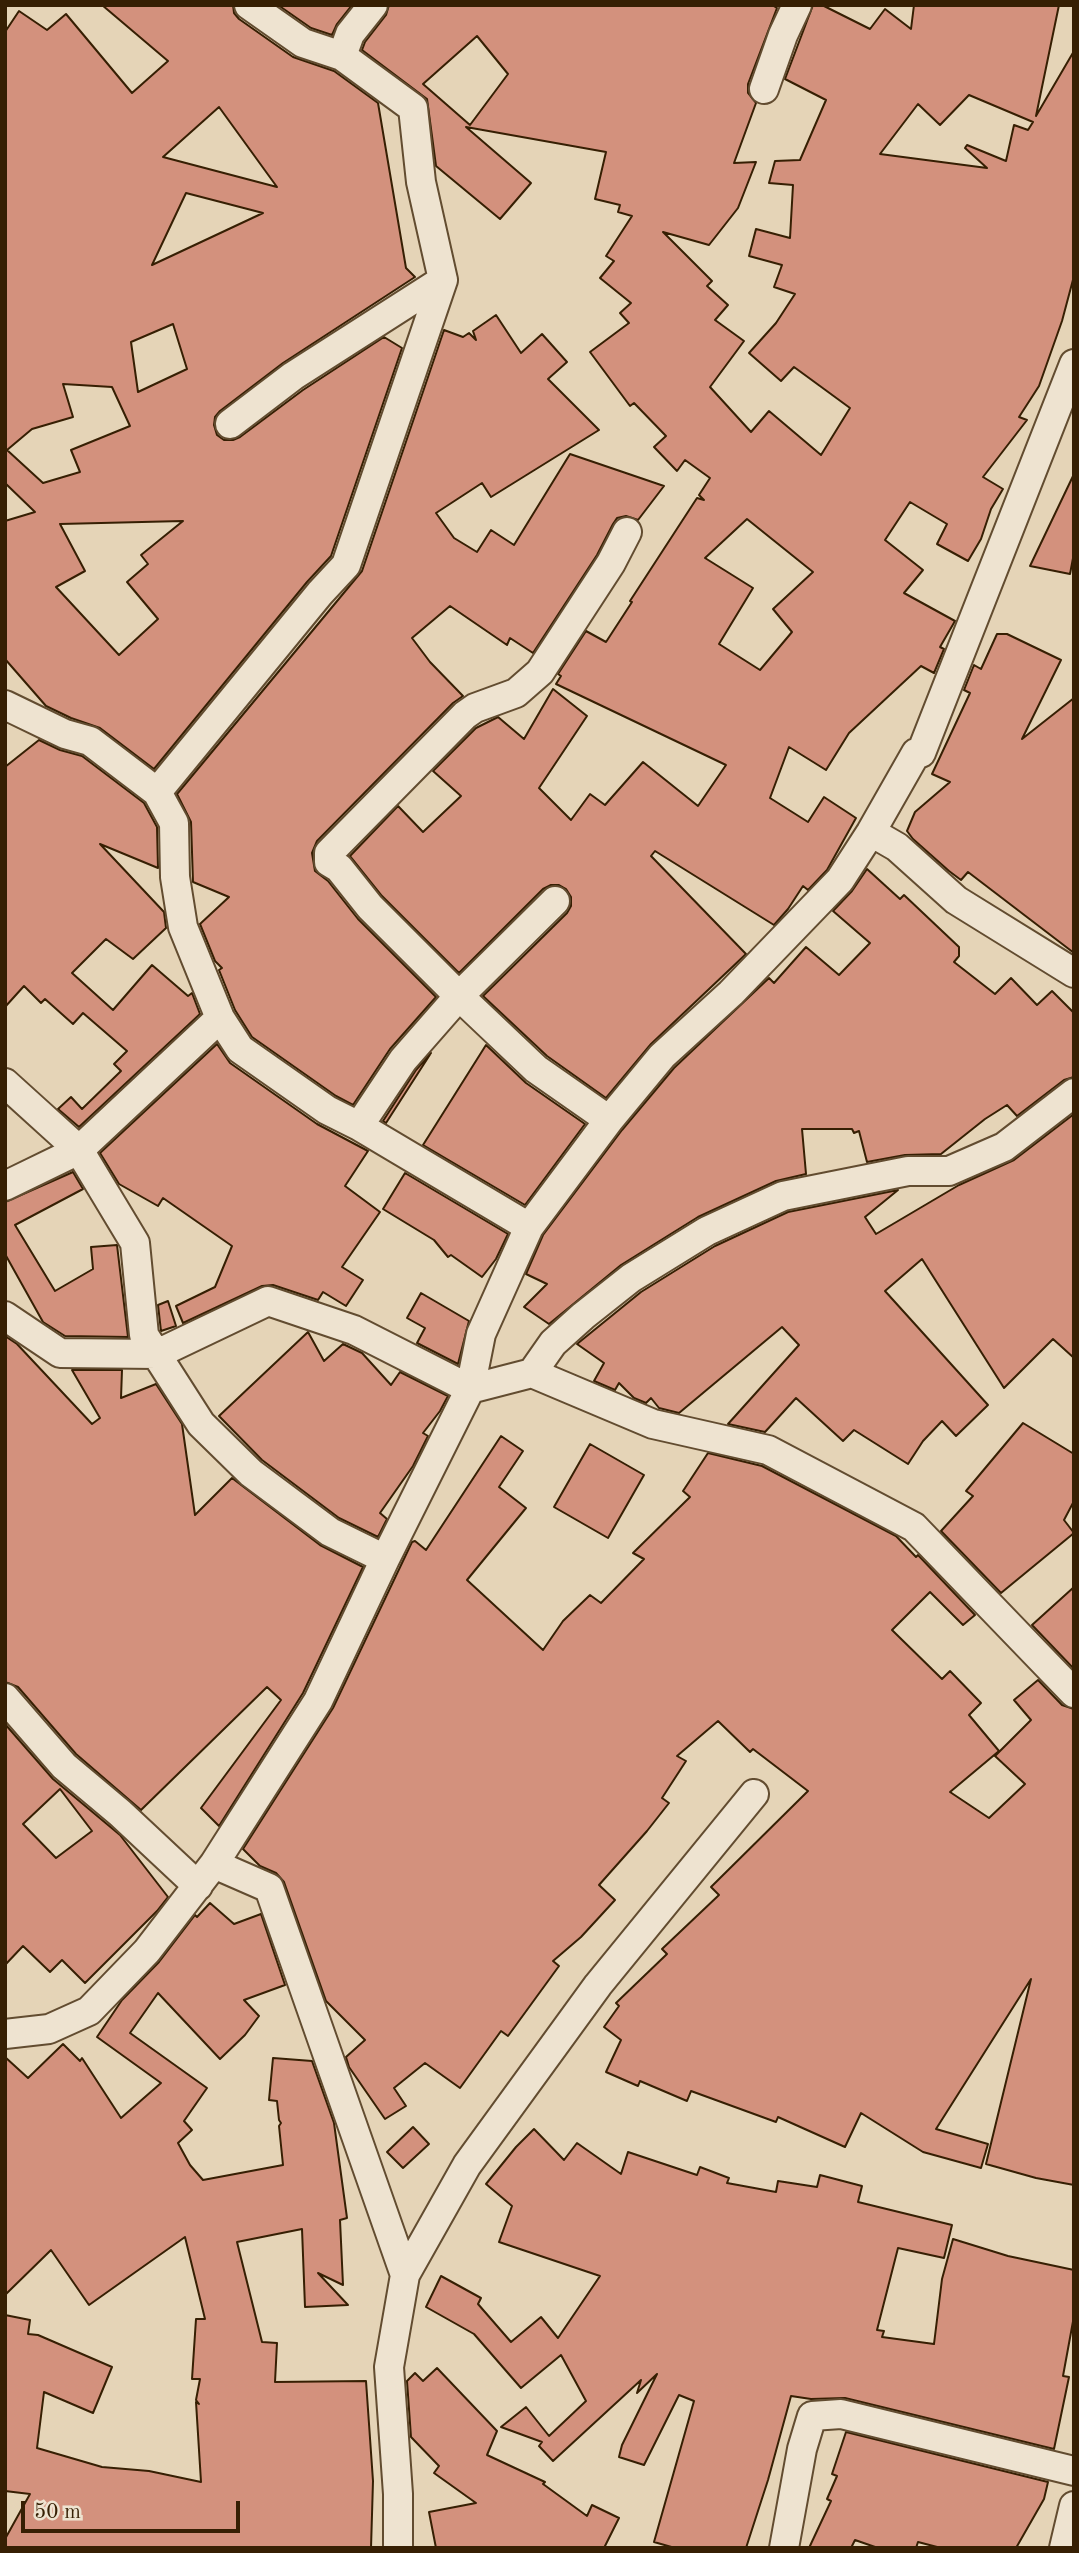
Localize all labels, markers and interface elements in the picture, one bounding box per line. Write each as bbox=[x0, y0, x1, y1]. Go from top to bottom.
scale bar bbox=[24, 2486, 243, 2530]
text: 50 m bbox=[34, 2502, 81, 2523]

